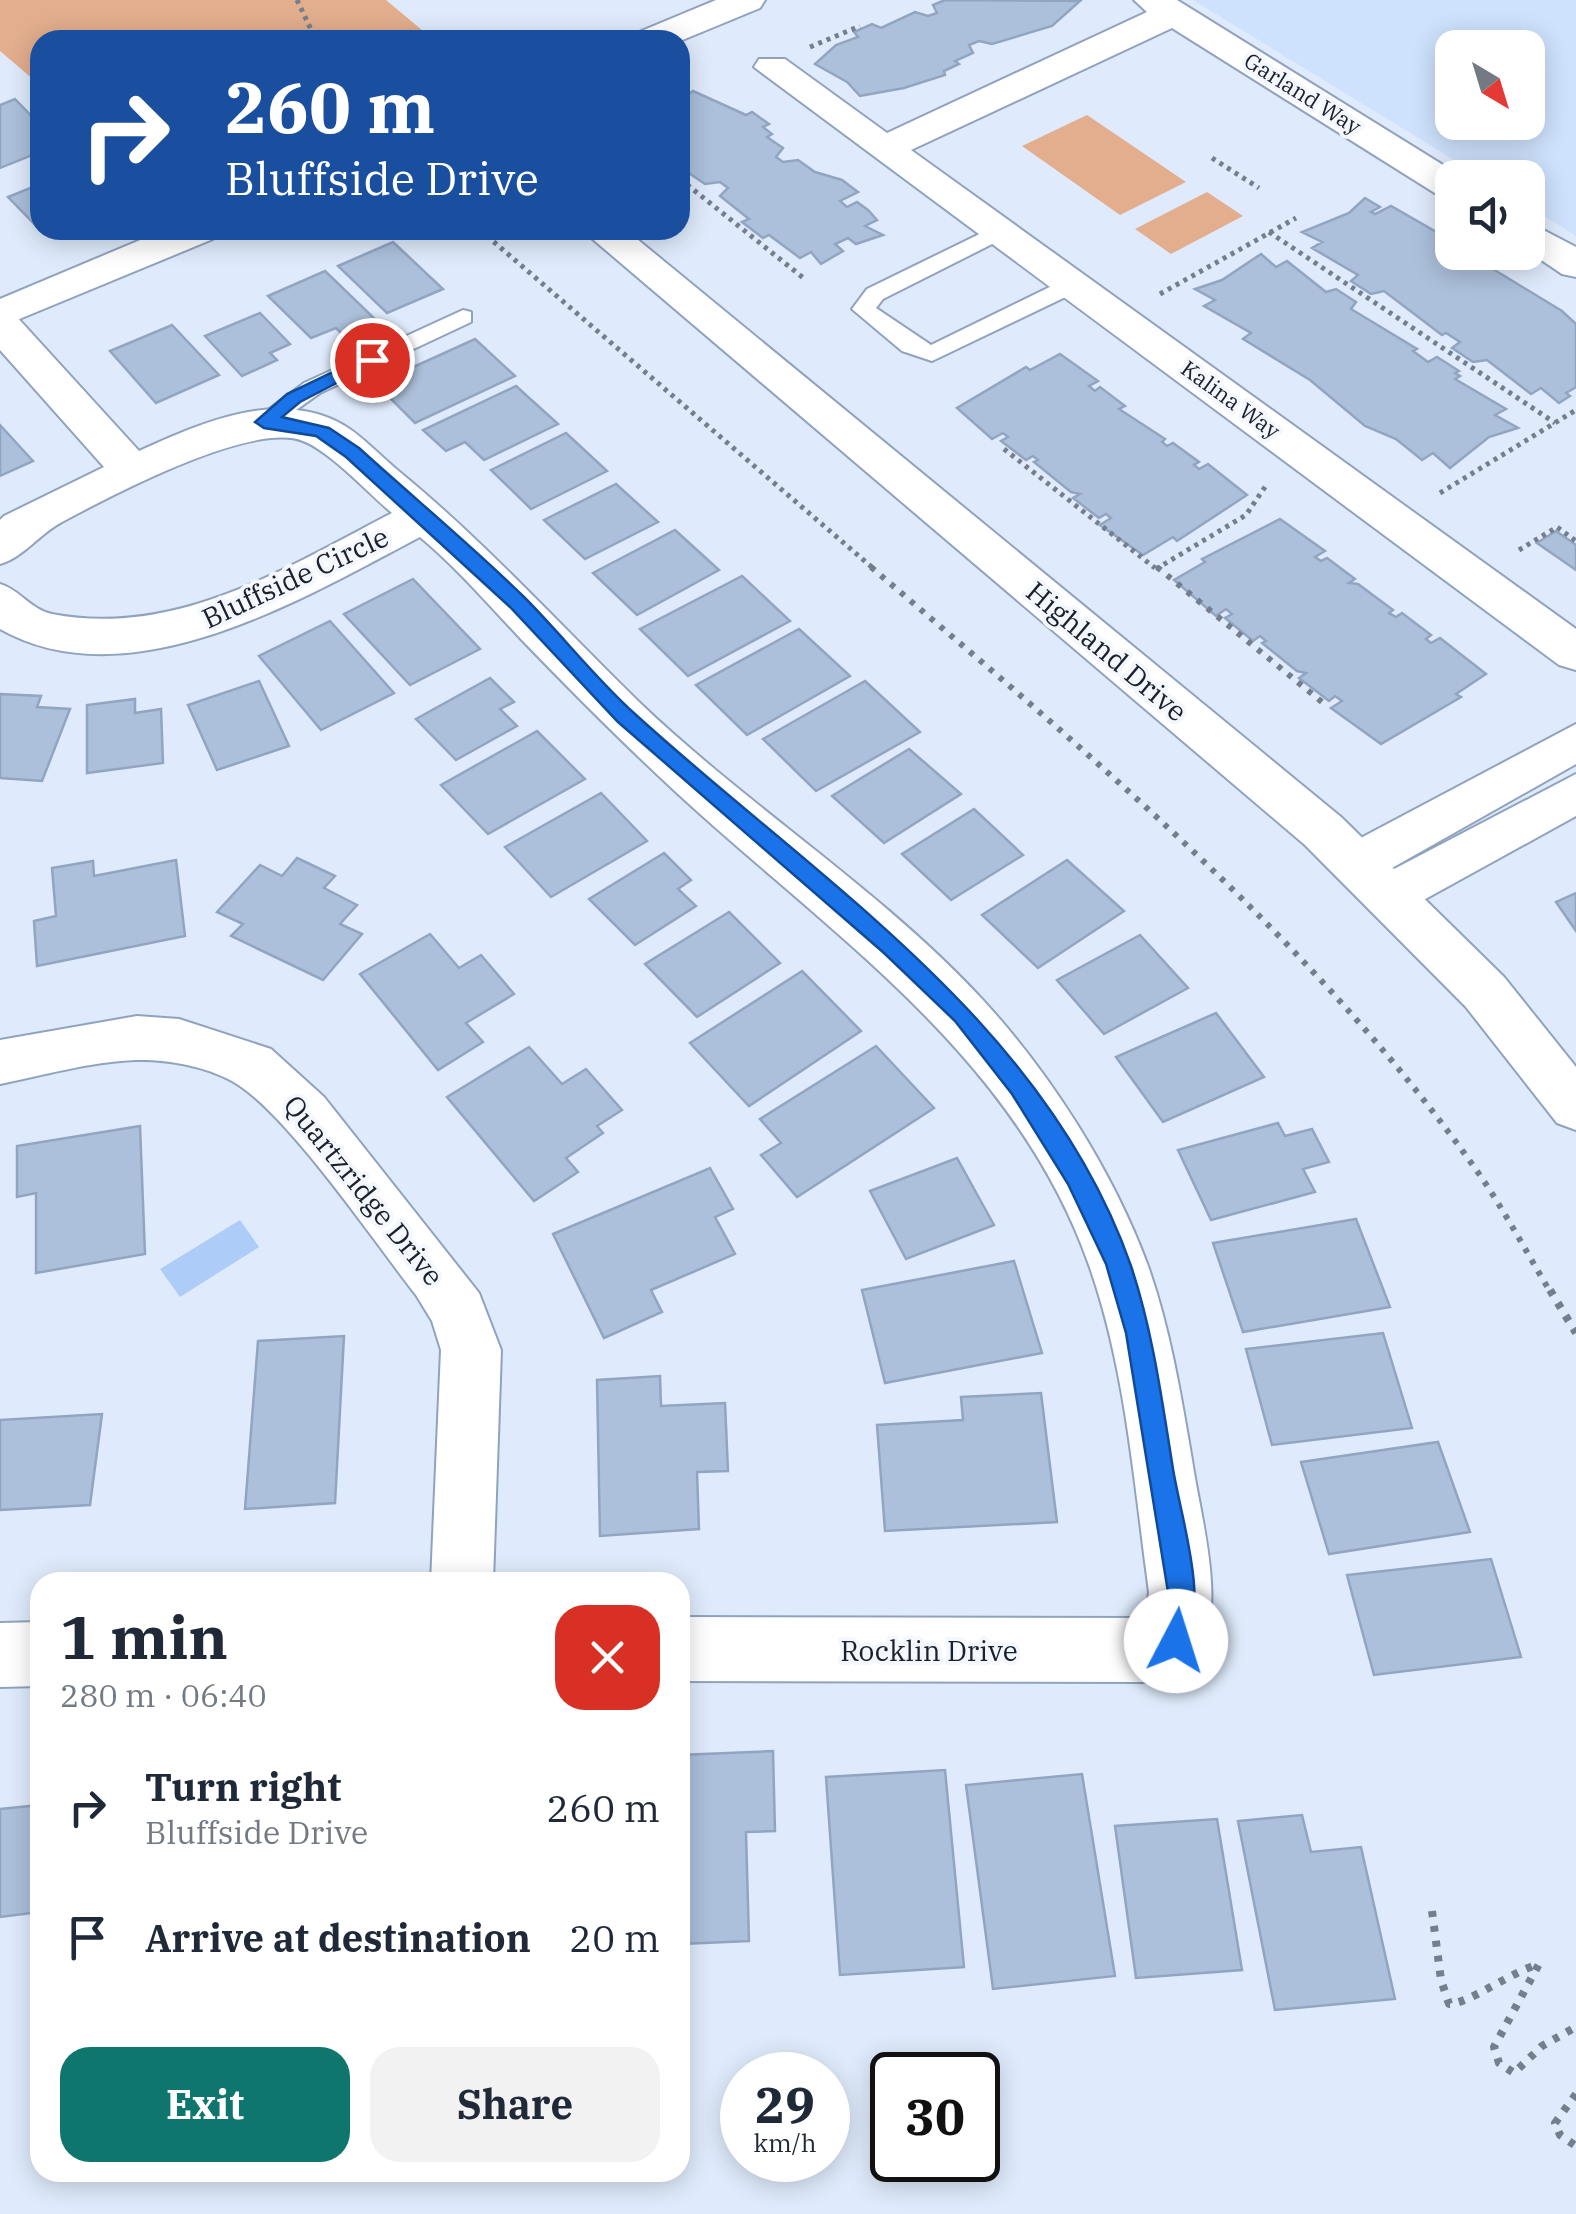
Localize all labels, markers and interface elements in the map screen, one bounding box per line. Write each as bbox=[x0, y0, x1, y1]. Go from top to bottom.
north arrow bbox=[1435, 30, 1545, 140]
map controls bbox=[1435, 30, 1545, 270]
street label: Garland Way bbox=[1239, 46, 1367, 141]
text: 260 m bbox=[225, 61, 435, 152]
icon: right bbox=[60, 70, 190, 200]
text: Bluffside Drive bbox=[225, 149, 539, 207]
button: sound bbox=[1435, 160, 1545, 270]
pin bbox=[330, 318, 415, 403]
icon: arrive bbox=[345, 333, 400, 388]
street label: Kalina Way bbox=[1176, 353, 1286, 445]
street label: Bluffside Circle bbox=[196, 518, 394, 636]
street label: Highland Drive bbox=[1019, 573, 1195, 729]
street label: Quartzridge Drive bbox=[276, 1087, 452, 1293]
position arrow bbox=[1124, 1589, 1228, 1693]
text: 1 min bbox=[60, 1597, 228, 1676]
button: close bbox=[555, 1605, 660, 1710]
street label: Rocklin Drive bbox=[840, 1632, 1018, 1669]
text: 280 m · 06:40 bbox=[60, 1674, 267, 1716]
text: Turn right bbox=[145, 1762, 341, 1811]
icon: right bbox=[60, 1780, 115, 1835]
text: 260 m bbox=[547, 1783, 660, 1832]
text: Bluffside Drive bbox=[145, 1811, 368, 1853]
icon: arrive bbox=[60, 1910, 115, 1965]
text: Arrive at destination bbox=[145, 1913, 531, 1962]
text: 20 m bbox=[569, 1913, 660, 1962]
button: Exit bbox=[60, 2047, 350, 2162]
button: Share bbox=[370, 2047, 660, 2162]
speed limit sign: 30 bbox=[870, 2052, 1000, 2182]
text: 29 bbox=[755, 2072, 815, 2137]
text: km/h bbox=[753, 2126, 817, 2159]

